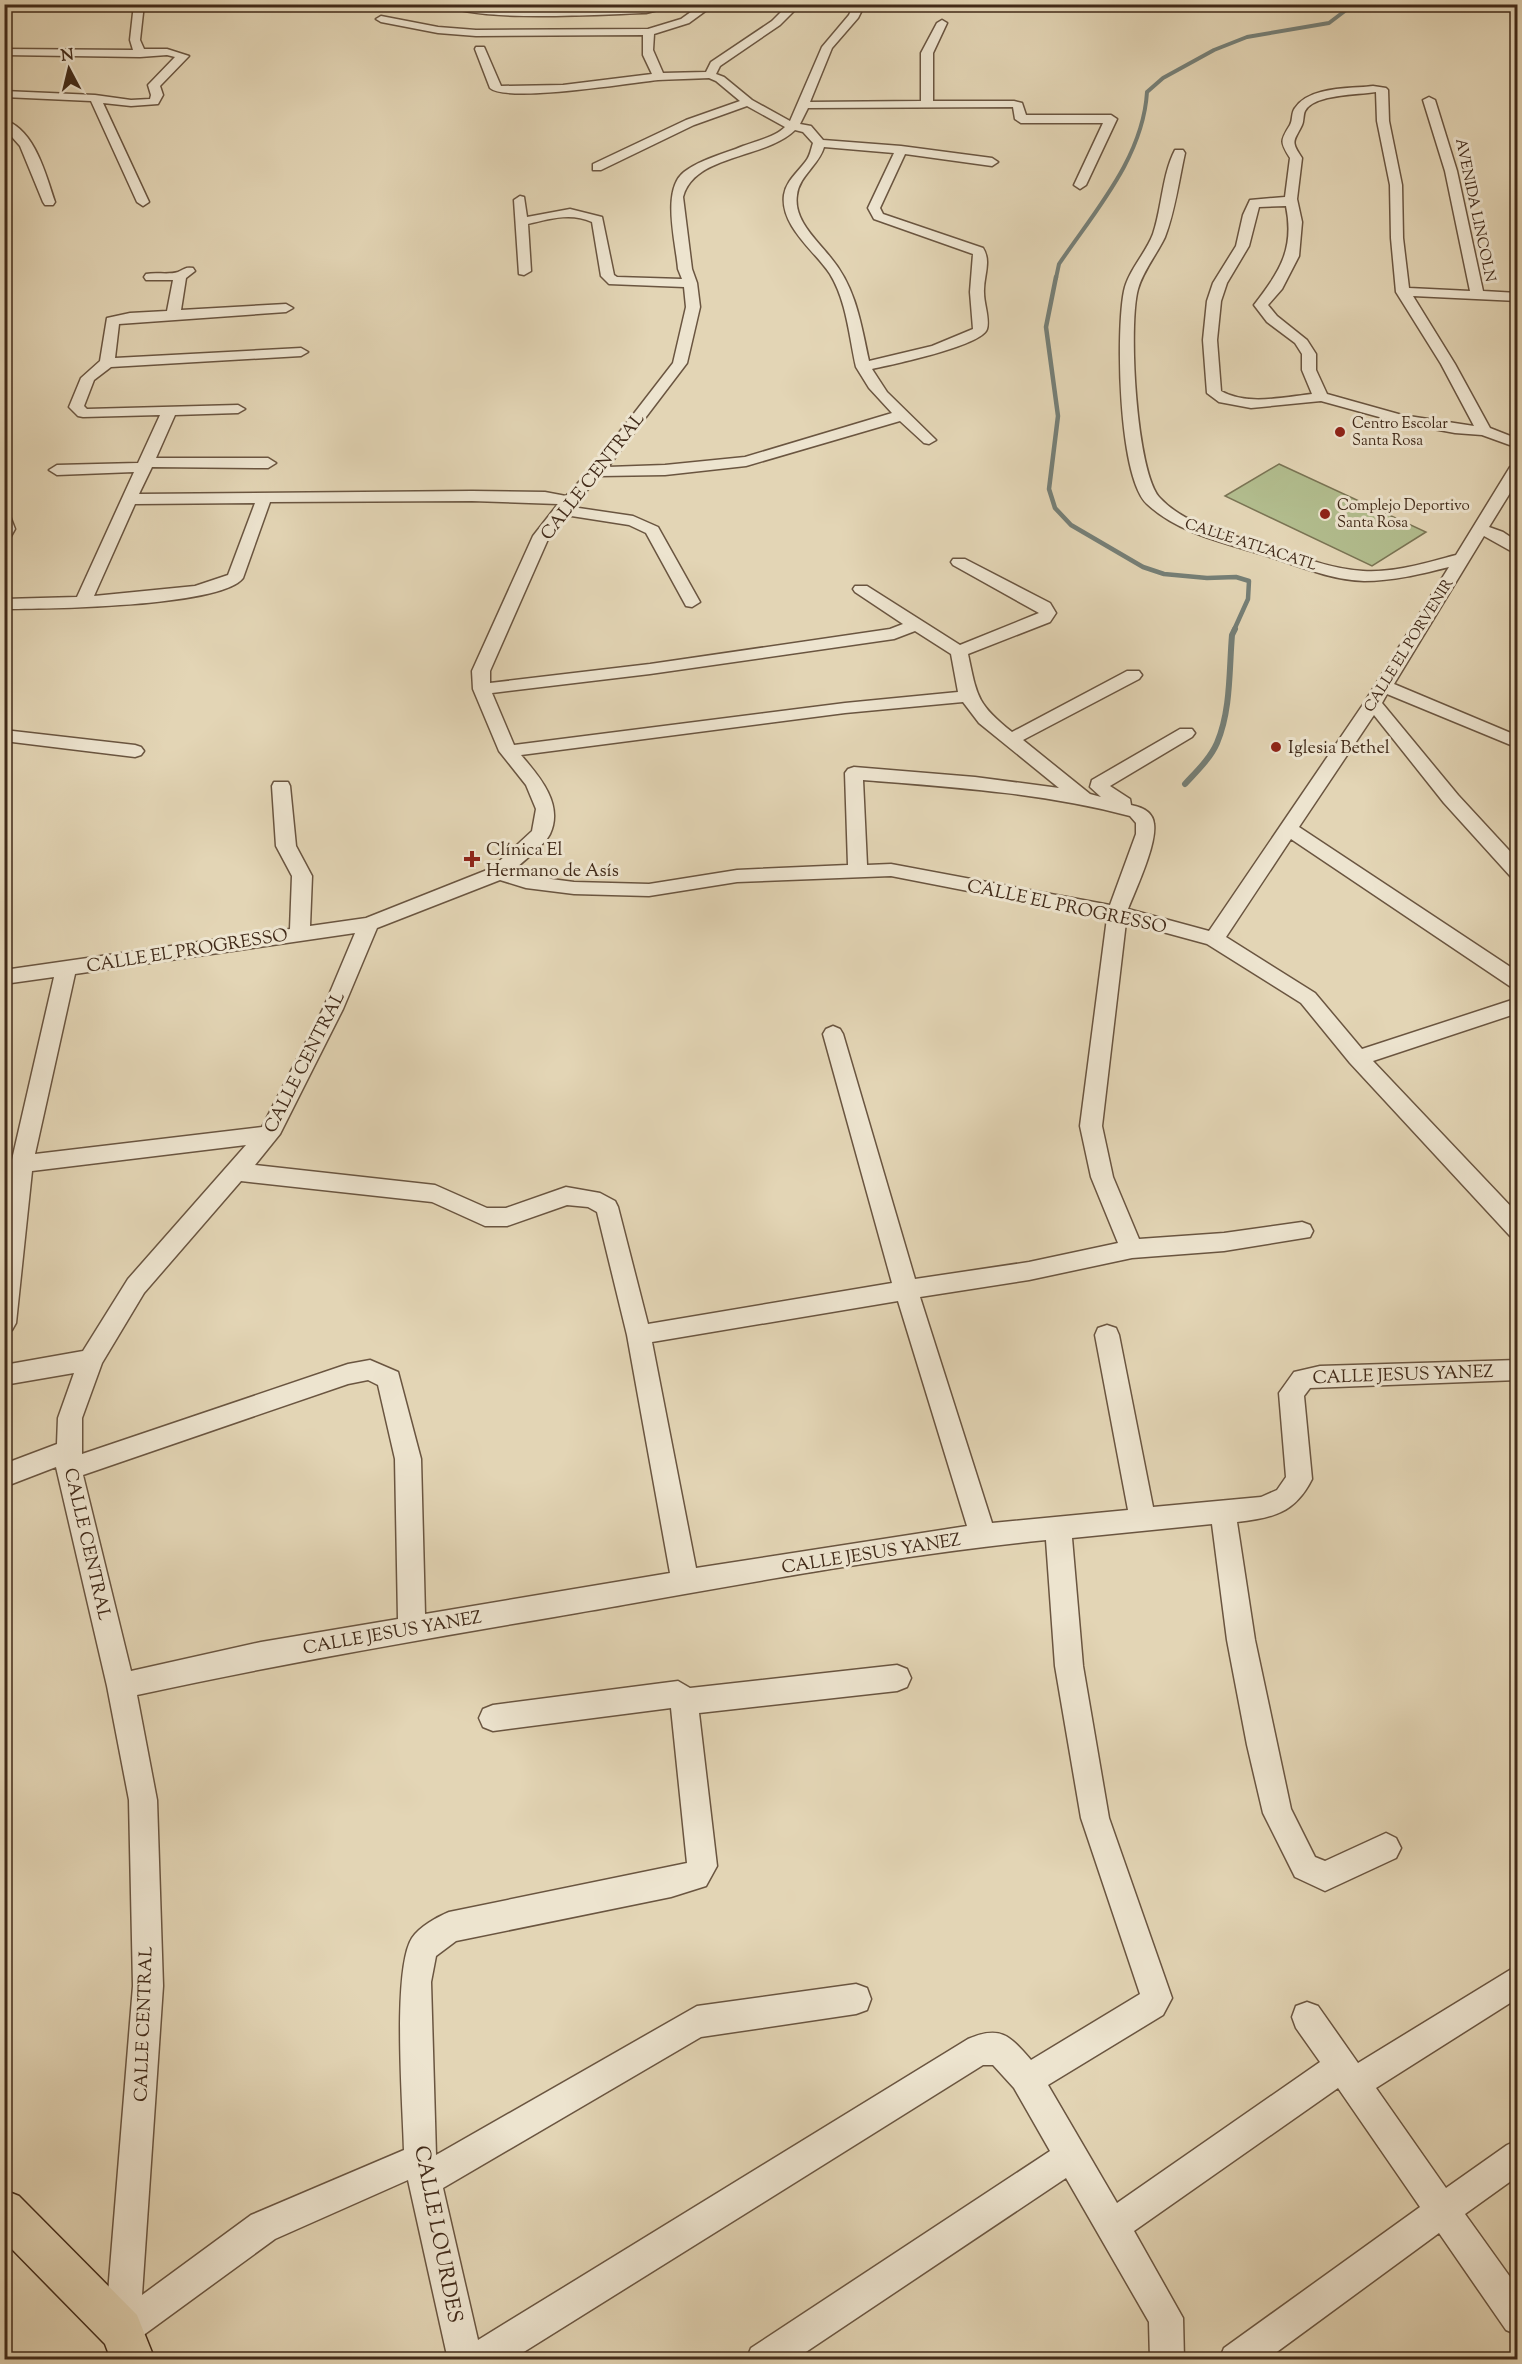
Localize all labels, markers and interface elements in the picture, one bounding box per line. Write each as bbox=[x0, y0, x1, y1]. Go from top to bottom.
north arrow bbox=[39, 39, 99, 99]
text: N bbox=[60, 44, 75, 69]
street label: AVENIDA LINCOLN bbox=[1449, 136, 1500, 284]
street label: CALLE CENTRAL bbox=[535, 408, 652, 547]
place label: Centro Escolar Santa Rosa bbox=[1352, 414, 1448, 452]
marker: Centro Escolar Santa Rosa bbox=[1333, 425, 1347, 439]
place label: Complejo Deportivo Santa Rosa bbox=[1337, 496, 1470, 534]
marker: Complejo Deportivo Santa Rosa bbox=[1318, 507, 1332, 521]
street label: CALLE ATLACATL bbox=[1182, 514, 1319, 577]
street label: CALLE EL PORVENIR bbox=[1360, 575, 1459, 717]
place label: Iglesia Bethel bbox=[1288, 736, 1390, 762]
marker: Iglesia Bethel bbox=[1269, 740, 1283, 754]
place label: Clínica El Hermano de Asís bbox=[486, 838, 619, 885]
marker: Clínica El Hermano de Asís bbox=[463, 850, 481, 868]
street label: CALLE EL PROGRESSO bbox=[964, 874, 1169, 942]
street label: CALLE EL PROGRESSO bbox=[85, 923, 290, 981]
street label: CALLE CENTRAL bbox=[259, 988, 353, 1138]
street label: CALLE JESUS YANEZ bbox=[1312, 1360, 1494, 1392]
street label: CALLE CENTRAL bbox=[56, 1466, 116, 1623]
street label: CALLE JESUS YANEZ bbox=[780, 1528, 963, 1582]
street label: CALLE JESUS YANEZ bbox=[301, 1605, 484, 1662]
street label: CALLE CENTRAL bbox=[129, 1946, 161, 2102]
street label: CALLE LOURDES bbox=[405, 2143, 469, 2326]

